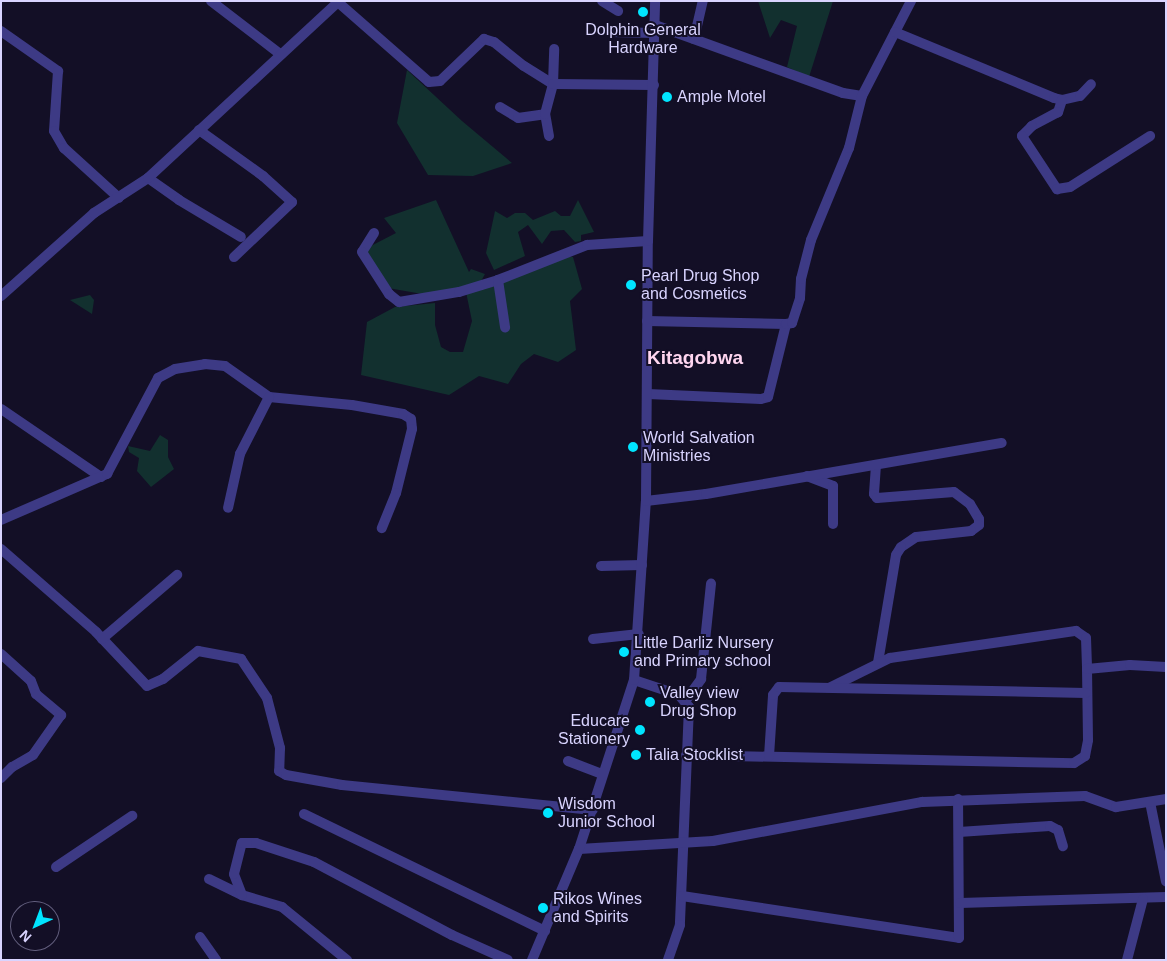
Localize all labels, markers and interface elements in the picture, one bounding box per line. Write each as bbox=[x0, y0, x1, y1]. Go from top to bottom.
marker: Dolphin General Hardware bbox=[637, 6, 649, 18]
place label: Dolphin General Hardware bbox=[585, 20, 701, 58]
place label: Ample Motel bbox=[677, 87, 766, 107]
marker: Ample Motel bbox=[661, 91, 673, 103]
place label: Pearl Drug Shop and Cosmetics bbox=[641, 266, 759, 304]
marker: Pearl Drug Shop and Cosmetics bbox=[625, 279, 637, 291]
district label: Kitagobwa bbox=[647, 347, 743, 369]
place label: World Salvation Ministries bbox=[643, 428, 755, 466]
marker: World Salvation Ministries bbox=[627, 441, 639, 453]
place label: Little Darliz Nursery and Primary school bbox=[634, 633, 774, 671]
marker: Little Darliz Nursery and Primary school bbox=[618, 646, 630, 658]
place label: Valley view Drug Shop bbox=[660, 683, 739, 721]
marker: Valley view Drug Shop bbox=[644, 696, 656, 708]
place label: Educare Stationery bbox=[558, 711, 630, 749]
marker: Educare Stationery bbox=[634, 724, 646, 736]
place label: Talia Stocklist bbox=[646, 745, 743, 765]
marker: Talia Stocklist bbox=[630, 749, 642, 761]
place label: Wisdom Junior School bbox=[558, 794, 655, 832]
marker: Wisdom Junior School bbox=[542, 807, 554, 819]
place label: Rikos Wines and Spirits bbox=[553, 889, 642, 927]
north arrow bbox=[10, 901, 60, 951]
marker: Rikos Wines and Spirits bbox=[537, 902, 549, 914]
text: N bbox=[16, 927, 35, 946]

